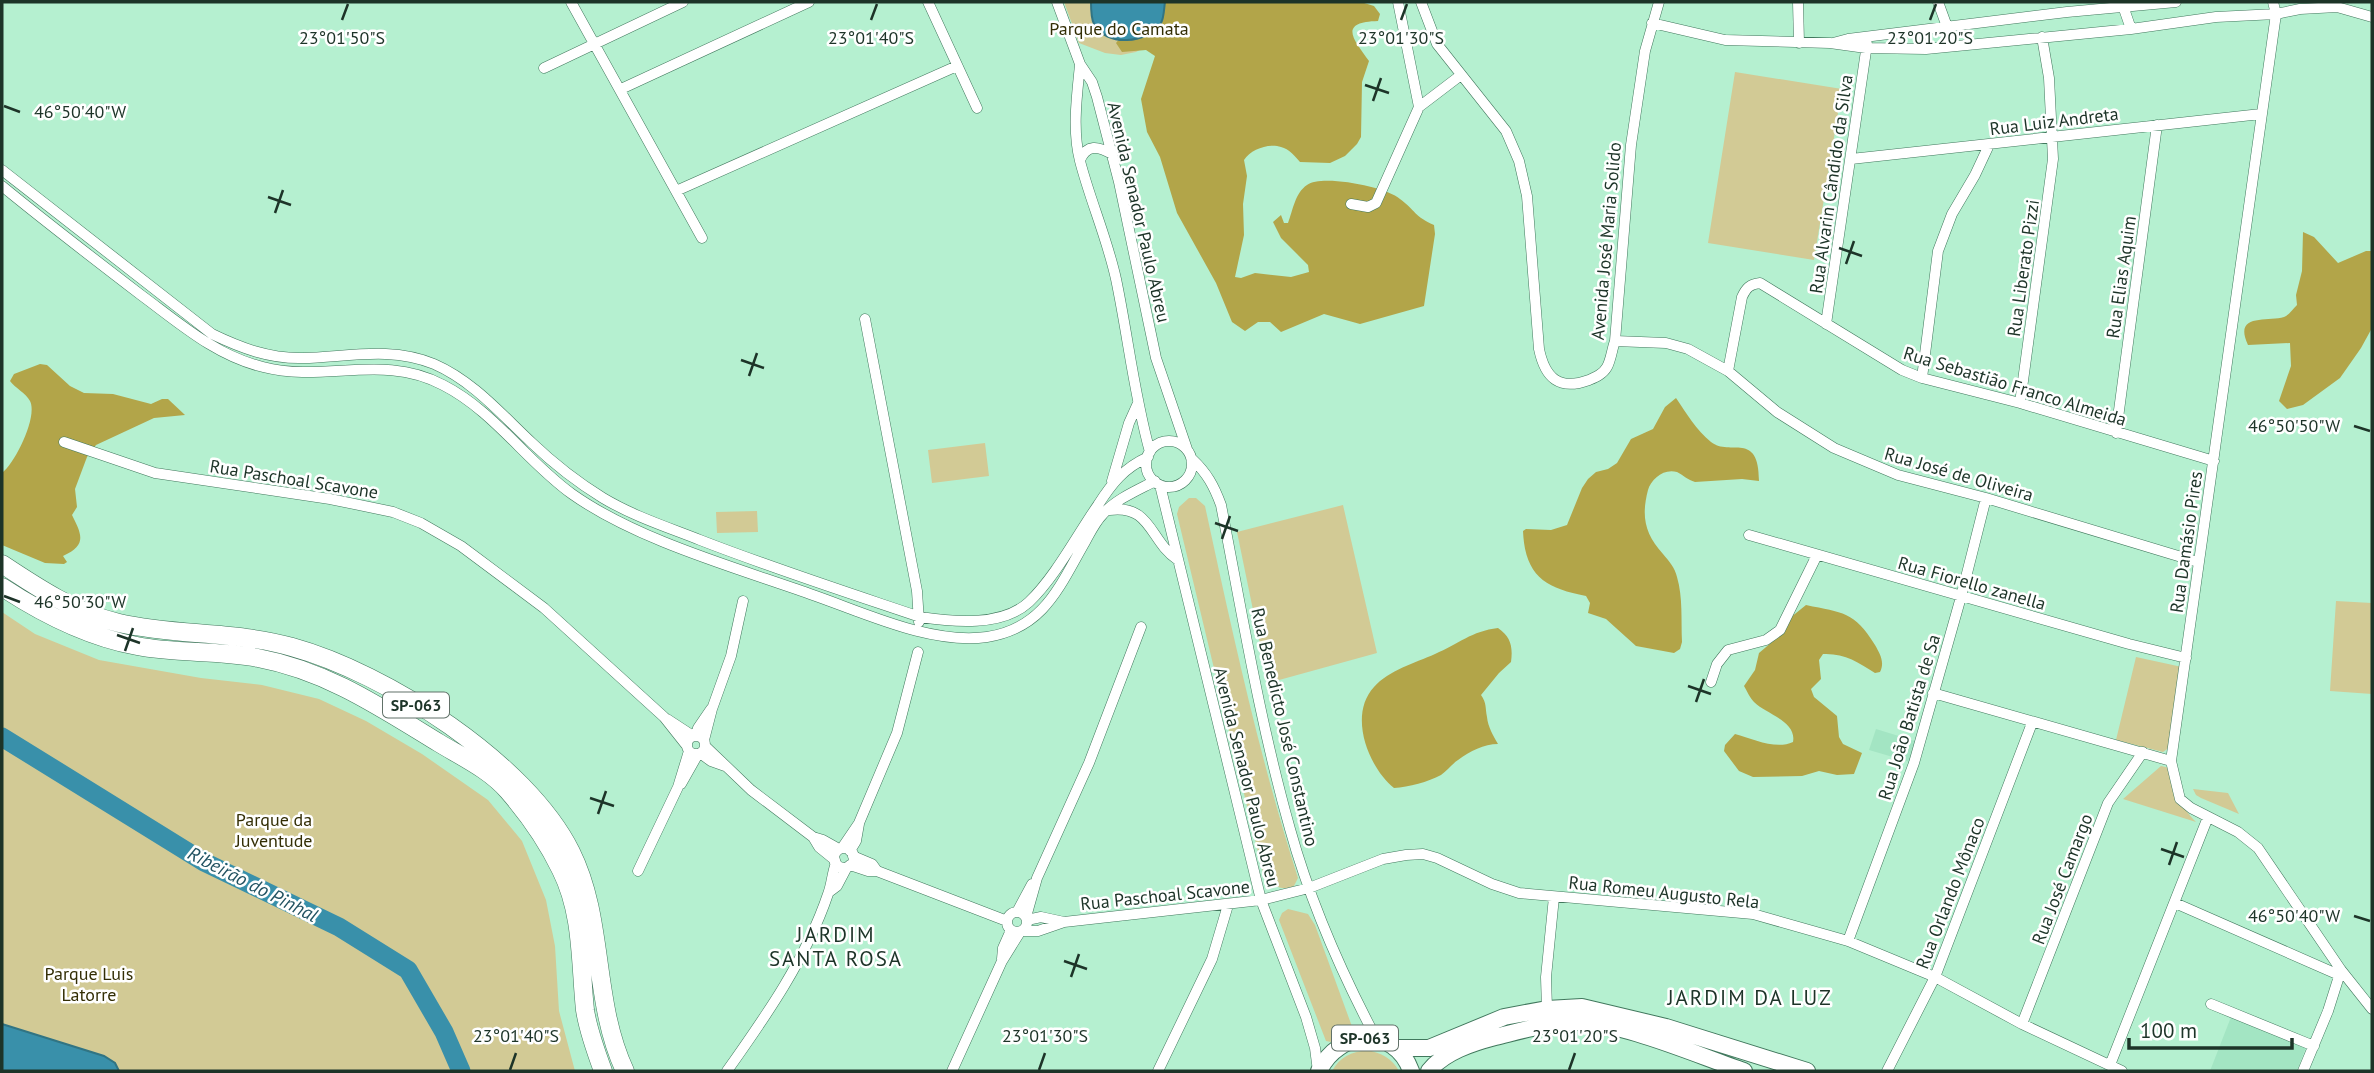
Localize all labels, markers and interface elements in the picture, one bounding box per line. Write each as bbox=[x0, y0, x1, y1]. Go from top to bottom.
park label: Parque do Camata bbox=[1049, 17, 1189, 40]
text: 23°01'50"S bbox=[299, 26, 385, 49]
text: 23°01'40"S bbox=[828, 26, 914, 49]
text: 23°01'30"S bbox=[1358, 26, 1444, 49]
text: 23°01'20"S bbox=[1887, 26, 1973, 49]
street label: Rua Alvarin Cândido da Silva bbox=[1804, 73, 1858, 295]
street label: Avenida Senador Paulo Abreu bbox=[1102, 99, 1176, 325]
text: 46°50'40"W bbox=[34, 100, 126, 123]
street label: Rua Luiz Andreta bbox=[1988, 102, 2120, 140]
street label: Avenida José Maria Solido bbox=[1586, 141, 1626, 341]
street label: Rua Liberato Pizzi bbox=[2002, 198, 2044, 338]
street label: Rua Elias Aquim bbox=[2101, 214, 2141, 340]
street label: Rua Sebastião Franco Almeida bbox=[1901, 341, 2129, 431]
text: 46°50'50"W bbox=[2248, 414, 2340, 437]
street label: Rua José de Oliveira bbox=[1882, 442, 2036, 506]
street label: Rua Paschoal Scavone bbox=[208, 454, 380, 504]
street label: Rua Damásio Pires bbox=[2165, 470, 2207, 614]
street label: Rua Fiorello zanella bbox=[1895, 551, 2049, 615]
text: 46°50'30"W bbox=[34, 590, 126, 613]
street label: Rua Benedicto José Constantino bbox=[1246, 606, 1324, 848]
street label: Rua João Batista de Sa bbox=[1873, 631, 1945, 803]
street label: Avenida Senador Paulo Abreu bbox=[1209, 665, 1285, 889]
road number: SP-063 bbox=[383, 692, 449, 718]
park label: Parque da Juventude bbox=[234, 808, 313, 852]
street label: Rua José Camargo bbox=[2026, 810, 2098, 948]
street label: Rua Orlando Mônaco bbox=[1910, 814, 1990, 972]
water label: Ribeirão do Pinhal bbox=[184, 841, 322, 927]
street label: Rua Romeu Augusto Rela bbox=[1567, 871, 1761, 913]
street label: Rua Paschoal Scavone bbox=[1079, 875, 1251, 915]
text: 46°50'40"W bbox=[2248, 904, 2340, 927]
district label: JARDIM SANTA ROSA bbox=[769, 921, 903, 972]
park label: Parque Luis Latorre bbox=[45, 962, 133, 1006]
district label: JARDIM DA LUZ bbox=[1666, 984, 1833, 1011]
scale bar bbox=[2129, 1006, 2292, 1050]
text: 100 m bbox=[2140, 1017, 2197, 1044]
text: 23°01'40"S bbox=[473, 1024, 559, 1047]
text: 23°01'30"S bbox=[1002, 1024, 1088, 1047]
text: 23°01'20"S bbox=[1532, 1024, 1618, 1047]
road number: SP-063 bbox=[1332, 1026, 1398, 1050]

